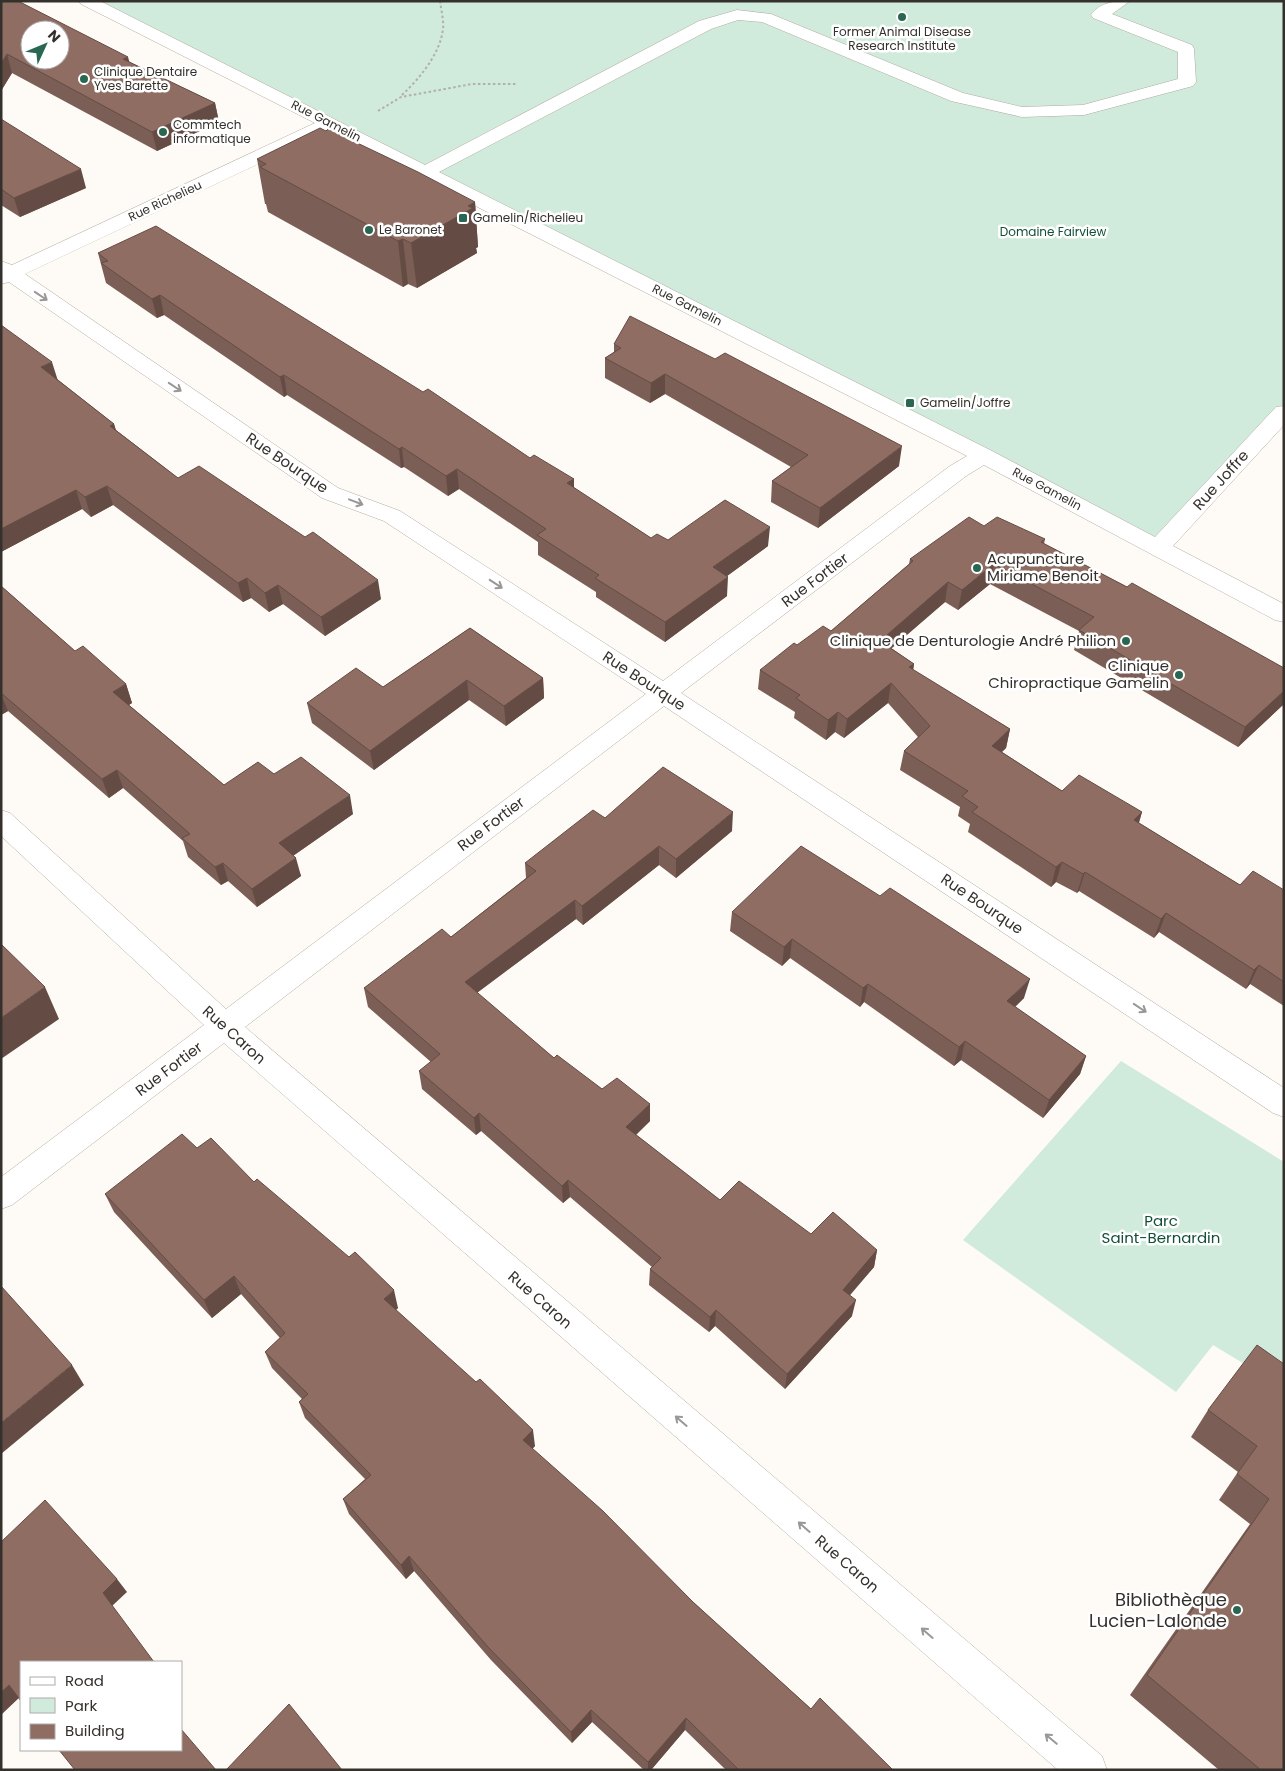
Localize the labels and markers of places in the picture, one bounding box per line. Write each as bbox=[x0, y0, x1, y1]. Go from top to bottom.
marker: Former Animal Disease Research Institute bbox=[896, 11, 908, 23]
place label: Former Animal Disease Research Institute bbox=[833, 23, 971, 54]
place label: Clinique Dentaire Yves Barette bbox=[94, 63, 197, 94]
marker: Clinique Dentaire Yves Barette bbox=[78, 73, 90, 85]
place label: Commtech informatique bbox=[173, 116, 251, 147]
marker: Commtech informatique bbox=[157, 126, 169, 138]
place label: Gamelin/Richelieu bbox=[473, 209, 583, 226]
marker: Gamelin/Richelieu bbox=[457, 212, 469, 224]
place label: Le Baronet bbox=[379, 221, 442, 238]
marker: Le Baronet bbox=[363, 224, 375, 236]
place label: Gamelin/Joffre bbox=[920, 394, 1010, 411]
marker: Gamelin/Joffre bbox=[904, 397, 916, 409]
place label: Acupuncture Miriame Benoit bbox=[987, 548, 1099, 586]
marker: Acupuncture Miriame Benoit bbox=[971, 562, 983, 574]
place label: Clinique de Denturologie André Philion bbox=[830, 630, 1116, 651]
marker: Clinique de Denturologie André Philion bbox=[1120, 635, 1132, 647]
place label: Clinique Chiropractique Gamelin bbox=[988, 655, 1169, 693]
marker: Clinique Chiropractique Gamelin bbox=[1173, 669, 1185, 681]
place label: Bibliothèque Lucien-Lalonde bbox=[1089, 1587, 1227, 1633]
marker: Bibliothèque Lucien-Lalonde bbox=[1231, 1604, 1243, 1616]

